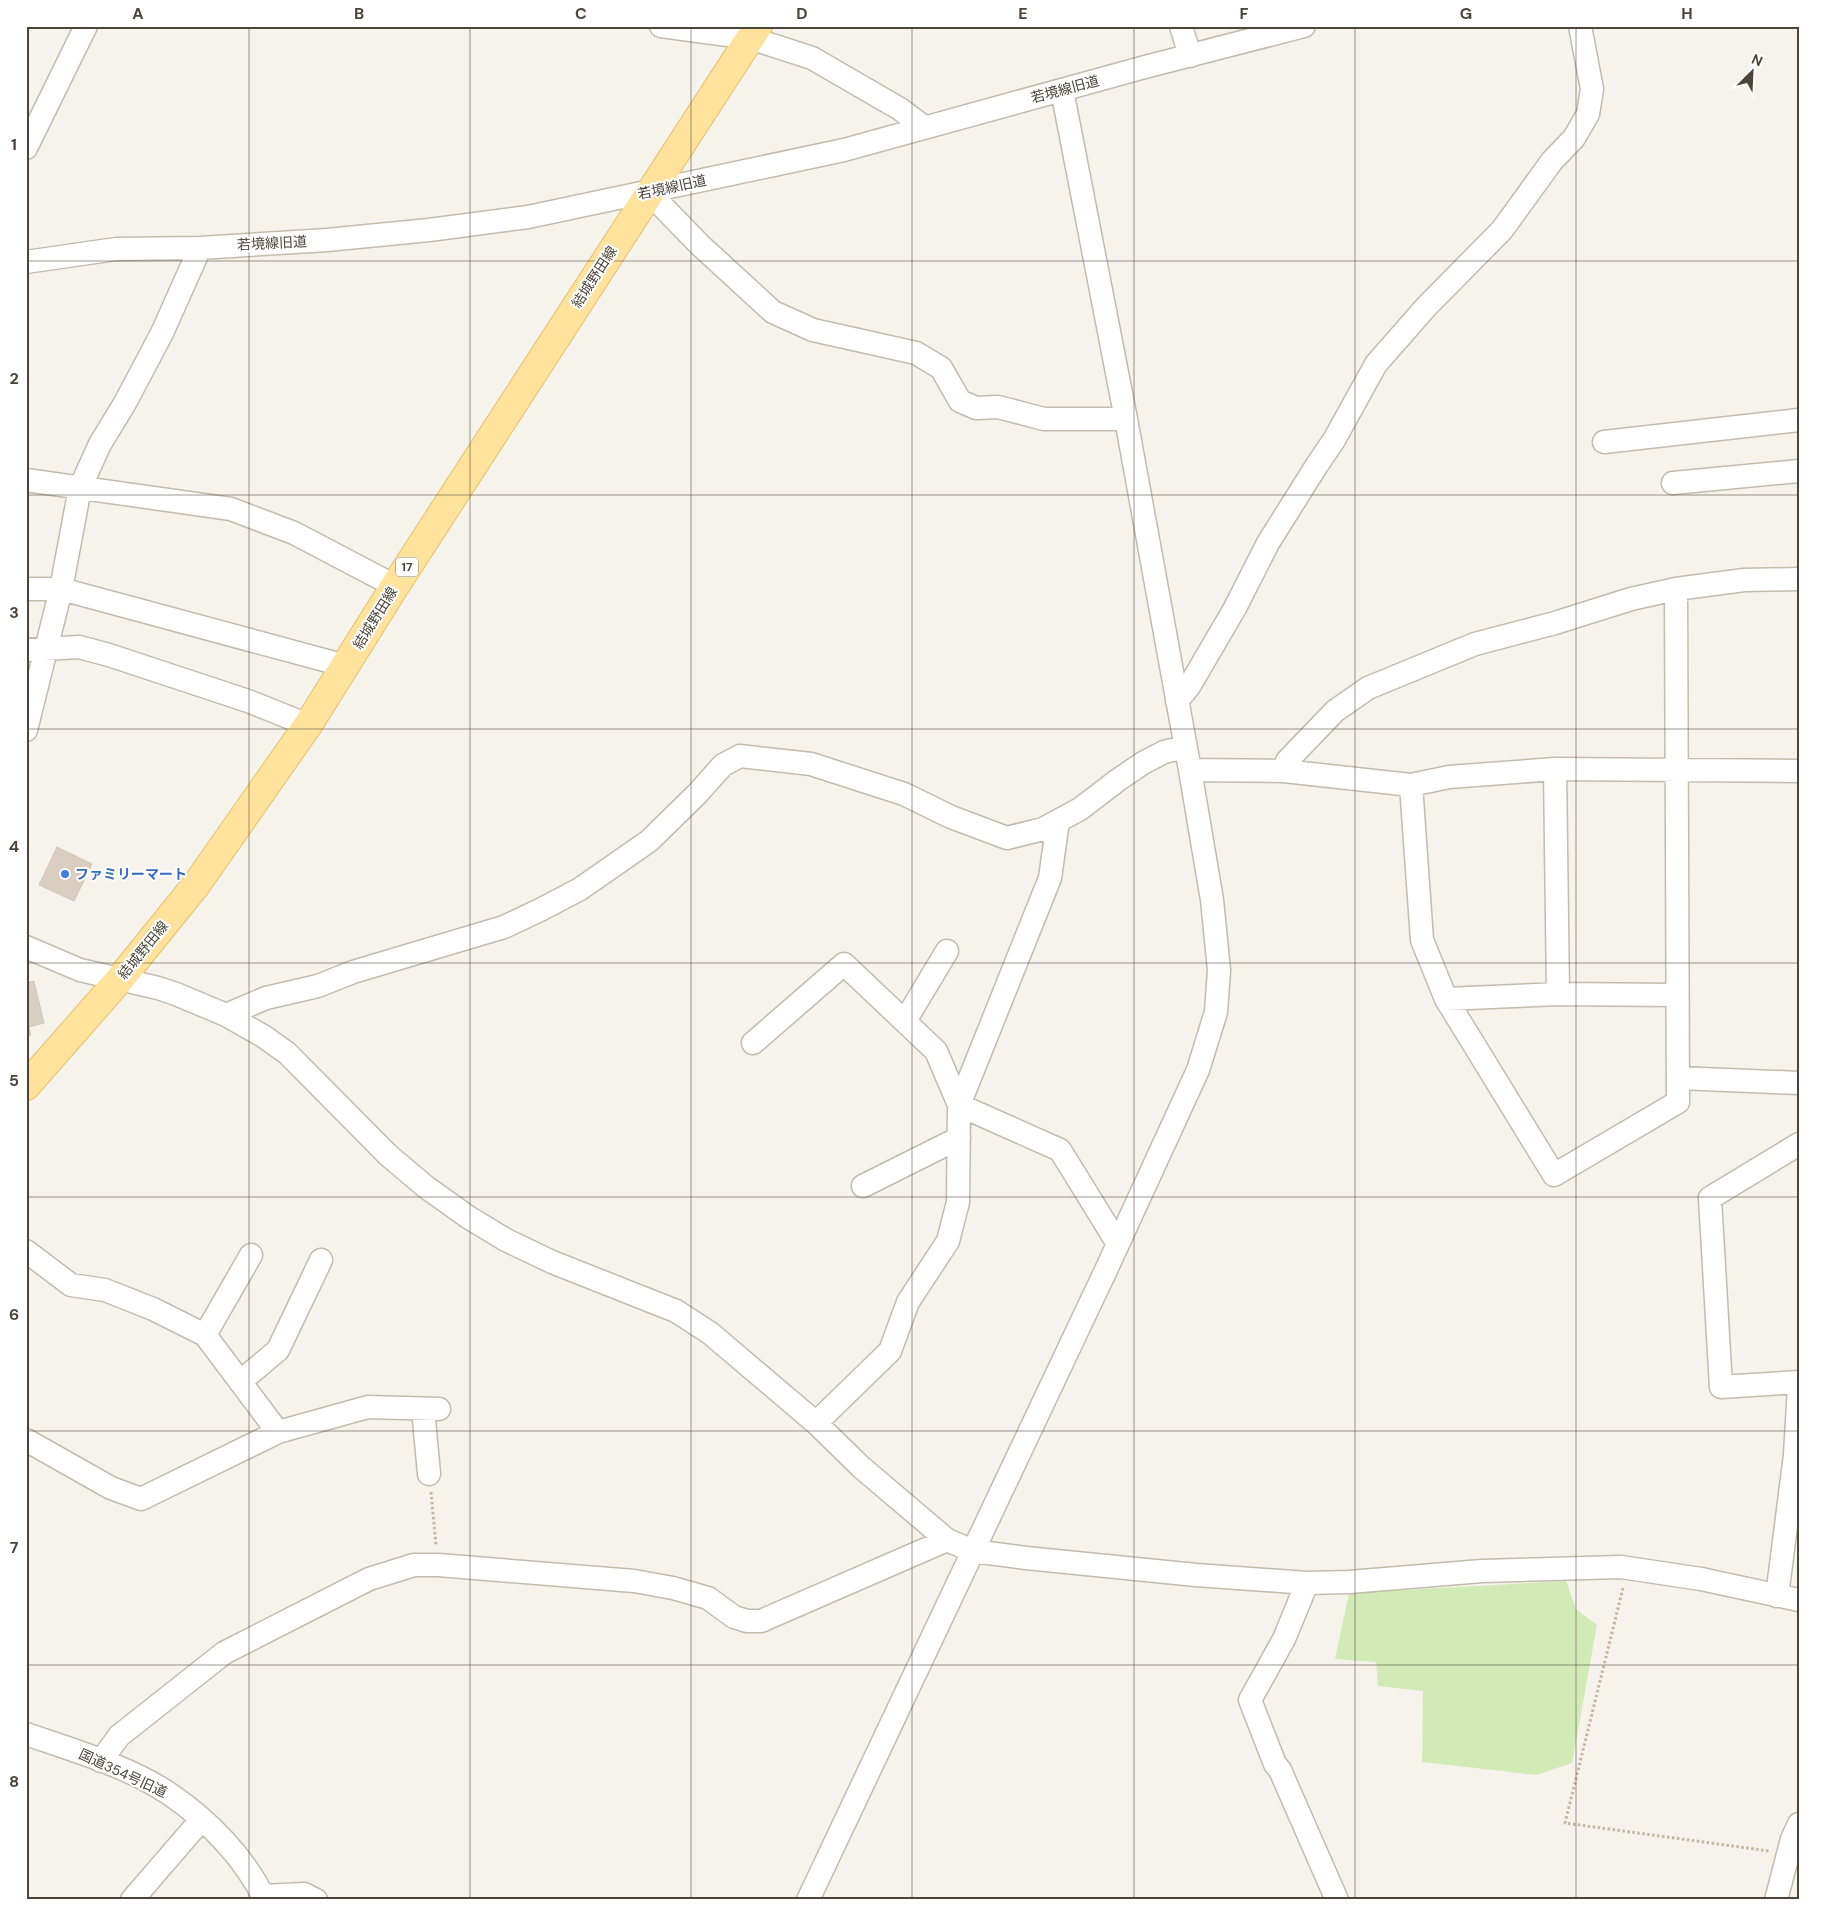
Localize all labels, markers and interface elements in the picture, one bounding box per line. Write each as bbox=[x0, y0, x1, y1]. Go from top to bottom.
text: A bbox=[132, 3, 144, 24]
text: B bbox=[354, 3, 364, 24]
text: C bbox=[575, 3, 587, 24]
text: D bbox=[796, 3, 808, 24]
text: E bbox=[1018, 3, 1028, 24]
text: F bbox=[1240, 3, 1249, 24]
text: G bbox=[1460, 3, 1472, 24]
text: H bbox=[1681, 3, 1693, 24]
north arrow bbox=[1728, 48, 1778, 98]
text: N bbox=[1749, 50, 1766, 70]
street label: 若境線旧道 bbox=[1029, 71, 1101, 107]
text: 1 bbox=[11, 134, 17, 155]
street label: 若境線旧道 bbox=[636, 171, 708, 203]
street label: 若境線旧道 bbox=[237, 232, 307, 254]
street label: 結城野田線 bbox=[567, 243, 621, 311]
text: 2 bbox=[9, 368, 19, 389]
road number: 17 bbox=[396, 558, 418, 576]
street label: 結城野田線 bbox=[349, 584, 401, 652]
text: 3 bbox=[9, 602, 19, 623]
text: 4 bbox=[9, 836, 19, 857]
place label: ファミリーマート bbox=[75, 865, 187, 883]
marker: ファミリーマート bbox=[59, 868, 71, 880]
street label: 結城野田線 bbox=[114, 917, 172, 983]
text: 5 bbox=[9, 1070, 19, 1091]
text: 6 bbox=[9, 1304, 19, 1325]
text: 7 bbox=[10, 1537, 19, 1558]
street label: 国道354号旧道 bbox=[76, 1745, 170, 1801]
text: 8 bbox=[9, 1771, 19, 1792]

